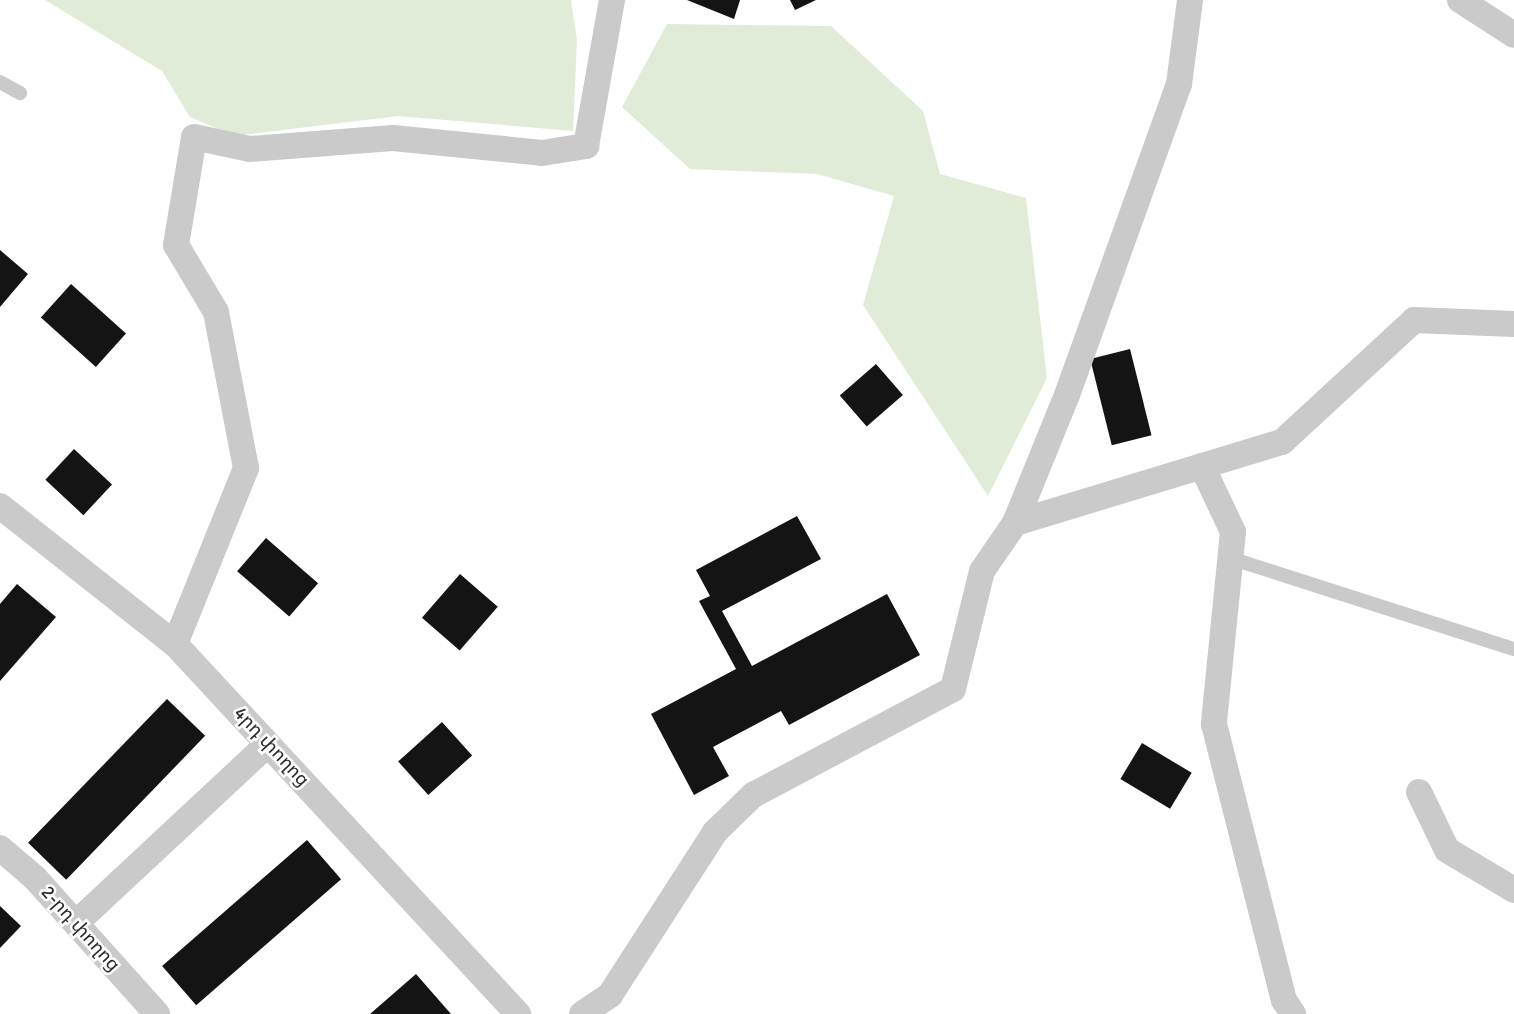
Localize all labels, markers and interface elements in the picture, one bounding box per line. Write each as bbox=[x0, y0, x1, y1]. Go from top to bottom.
street label: 4րդ փողոց bbox=[228, 702, 314, 792]
street label: 2-րդ փողոց bbox=[36, 882, 124, 976]

